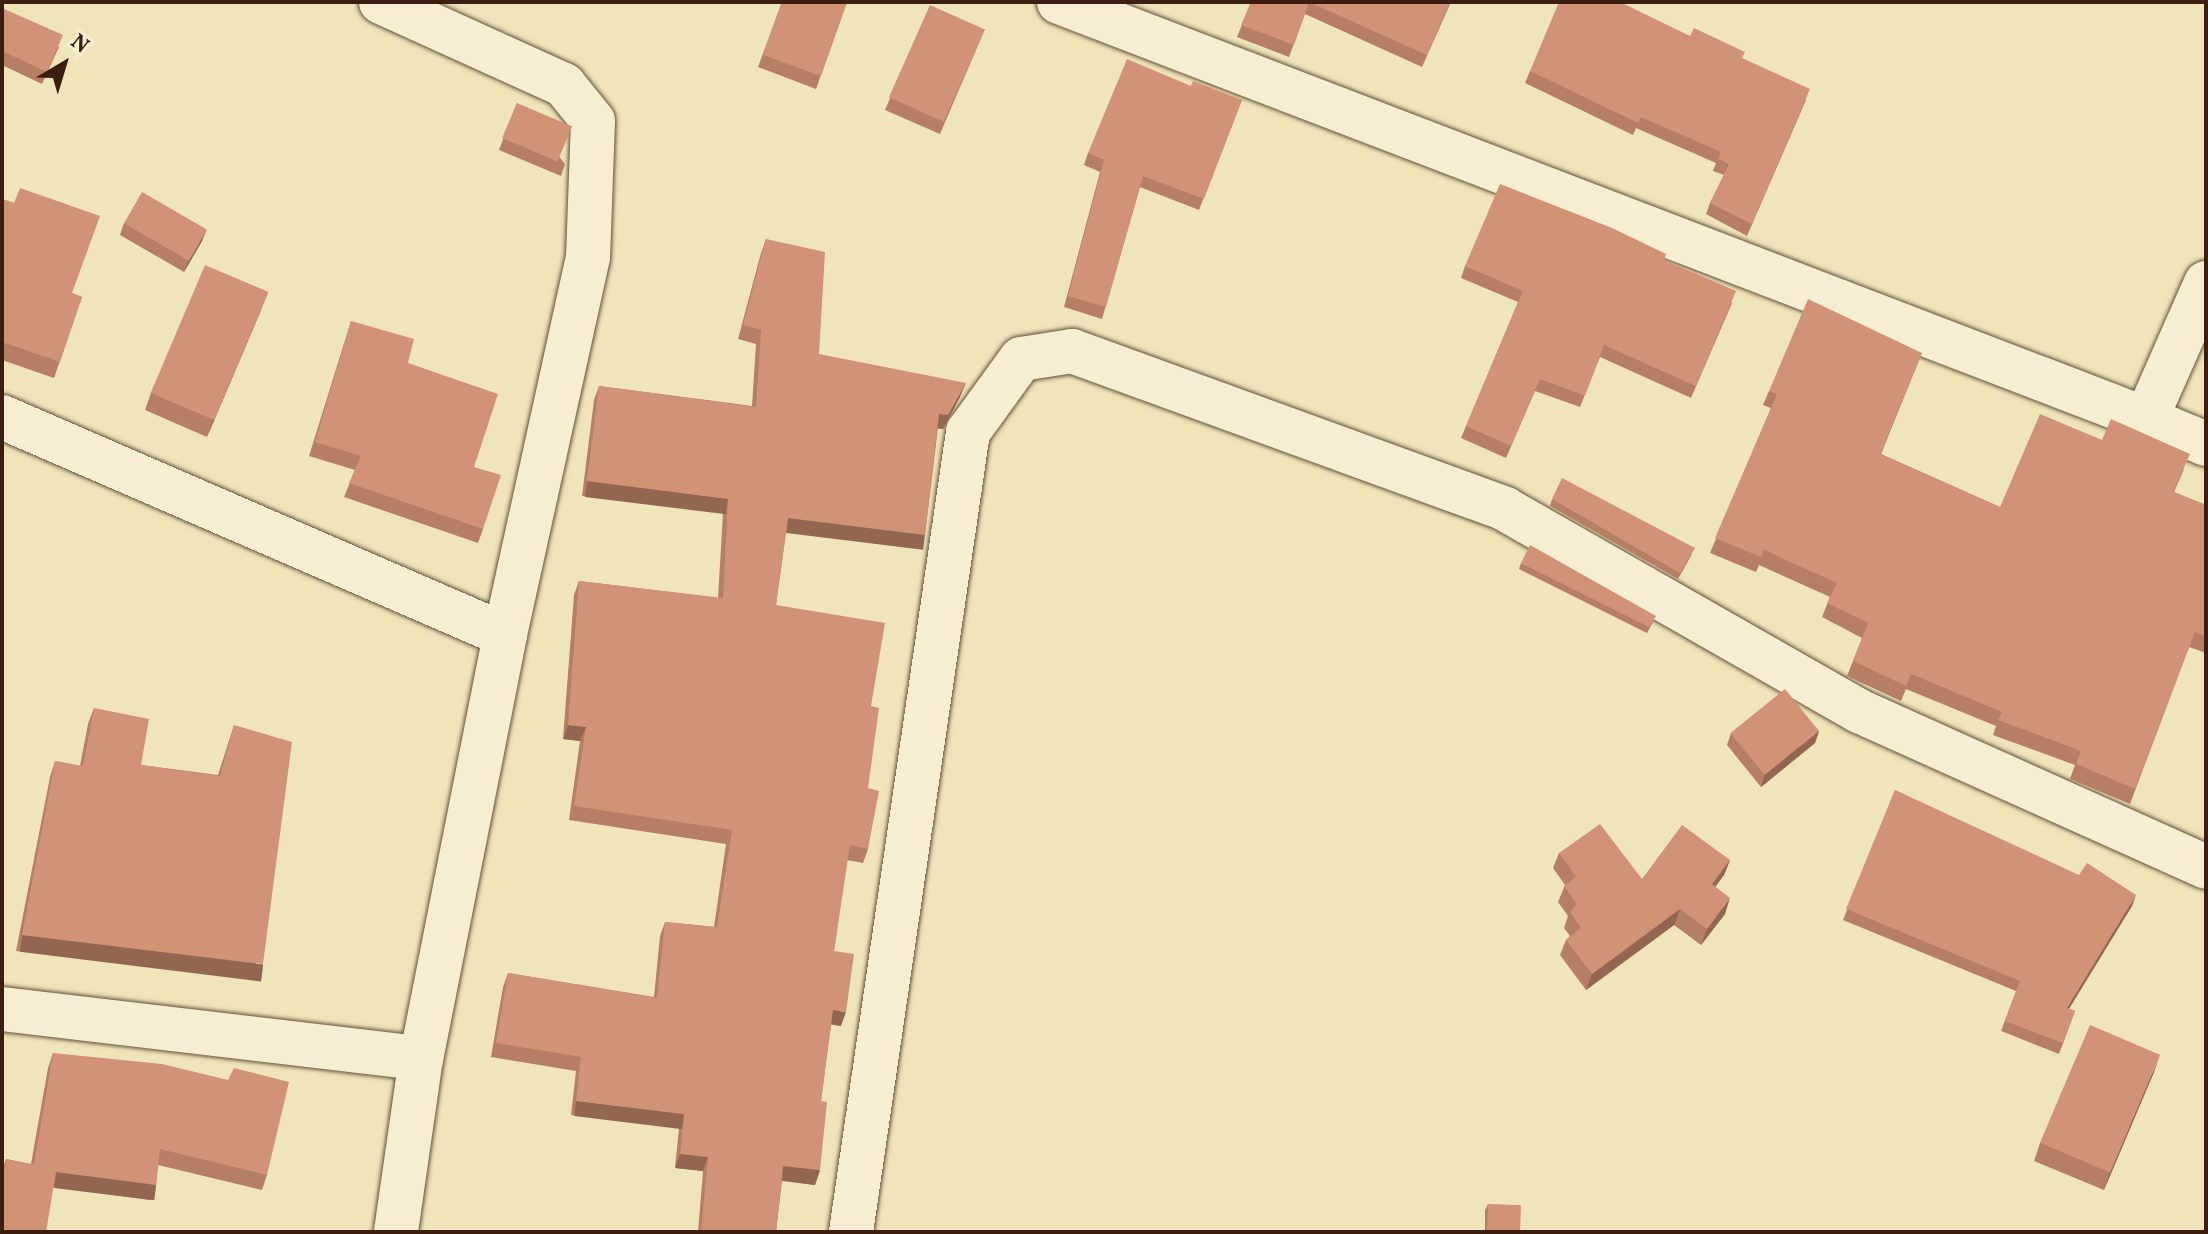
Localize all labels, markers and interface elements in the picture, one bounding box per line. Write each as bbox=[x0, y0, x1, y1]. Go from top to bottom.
north arrow bbox=[24, 24, 104, 104]
text: N bbox=[63, 28, 95, 62]

